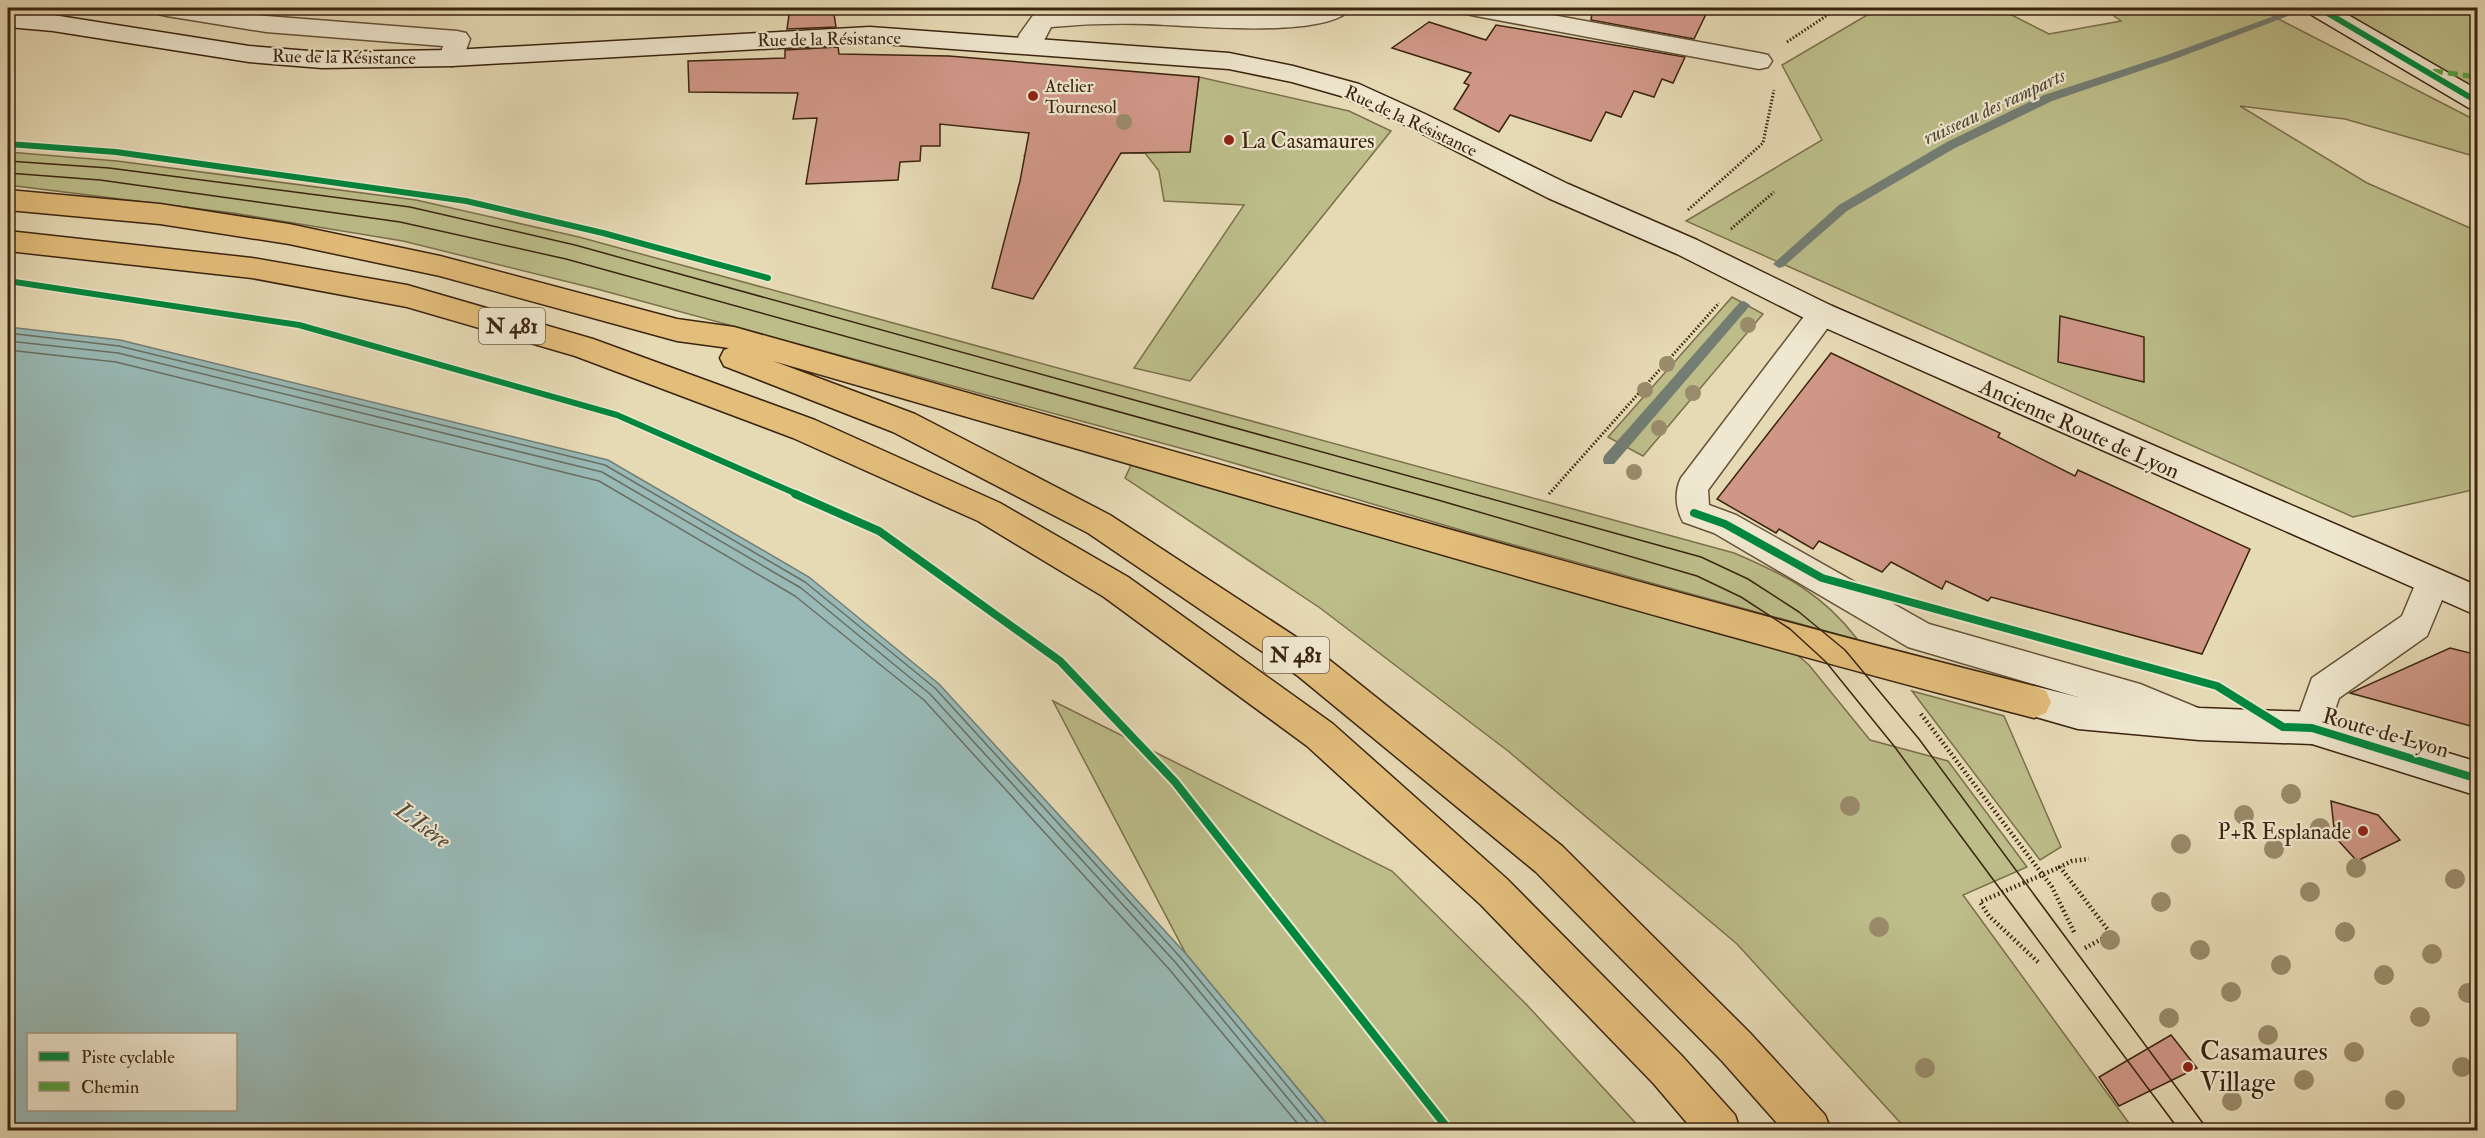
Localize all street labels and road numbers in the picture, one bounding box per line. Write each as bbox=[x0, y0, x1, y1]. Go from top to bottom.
street label: Rue de la Résistance bbox=[757, 27, 902, 52]
street label: Rue de la Résistance bbox=[272, 45, 417, 70]
street label: Rue de la Résistance bbox=[1341, 81, 1481, 162]
road number: N 481 bbox=[479, 308, 545, 344]
street label: Ancienne Route de Lyon bbox=[1974, 372, 2184, 486]
road number: N 481 bbox=[1263, 637, 1329, 673]
street label: Route de Lyon bbox=[2319, 702, 2452, 764]

